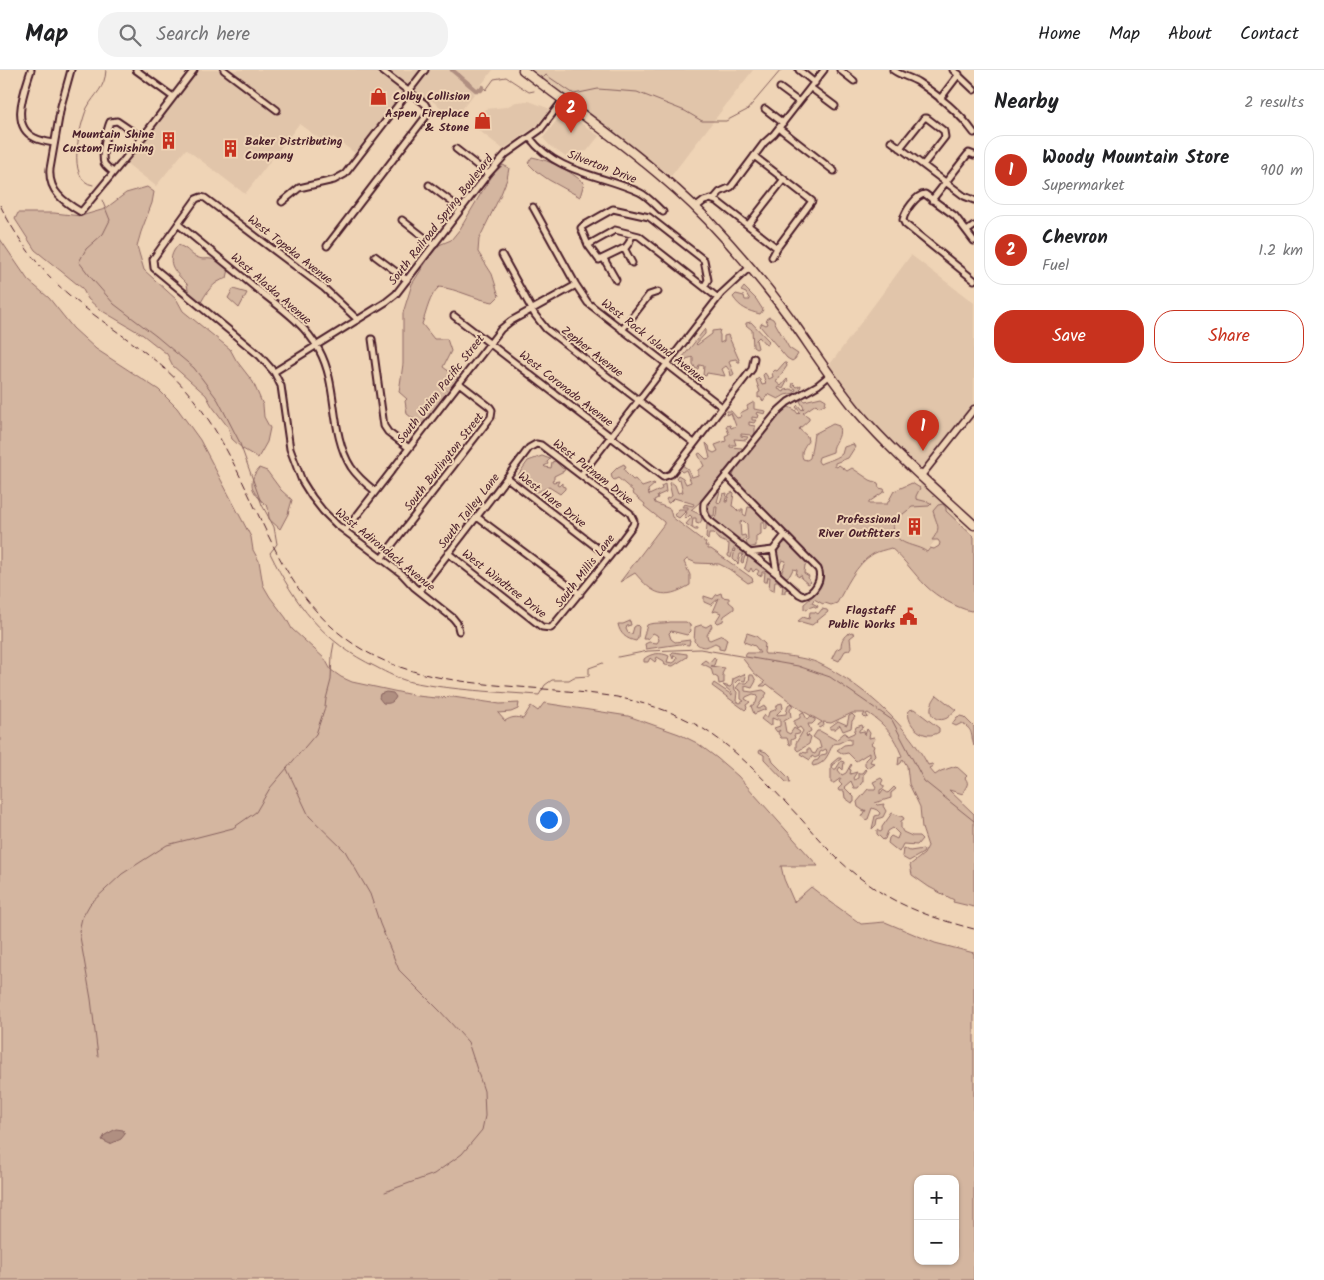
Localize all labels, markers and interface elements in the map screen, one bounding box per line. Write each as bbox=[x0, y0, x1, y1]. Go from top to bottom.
search box bbox=[98, 12, 448, 57]
text: Map bbox=[25, 15, 68, 54]
text: Search here bbox=[156, 20, 250, 50]
text: Home bbox=[1038, 20, 1081, 49]
text: Map bbox=[1109, 20, 1140, 49]
text: About bbox=[1168, 20, 1212, 49]
text: Contact bbox=[1240, 20, 1299, 49]
icon: search bbox=[116, 21, 144, 49]
shop icon: Colby Collision bbox=[369, 86, 389, 106]
text: Nearby bbox=[994, 86, 1059, 119]
place label: Colby Collision bbox=[393, 87, 470, 106]
text: 2 results bbox=[1244, 90, 1304, 115]
pin: 2 bbox=[555, 92, 587, 133]
place label: Aspen Fireplace & Stone bbox=[385, 104, 469, 137]
shop icon: Aspen Fireplace & Stone bbox=[473, 110, 493, 130]
place label: Mountain Shine Custom Finishing bbox=[63, 125, 154, 158]
building icon: Mountain Shine Custom Finishing bbox=[158, 131, 178, 151]
place label: Baker Distributing Company bbox=[245, 132, 343, 165]
building icon: Baker Distributing Company bbox=[221, 138, 241, 158]
text: Woody Mountain Store bbox=[1042, 143, 1229, 173]
street label: Silverton Drive bbox=[565, 145, 640, 189]
street label: South Railroad Spring Boulevard bbox=[384, 150, 499, 289]
text: 1 bbox=[1009, 158, 1013, 183]
text: 900 m bbox=[1260, 158, 1303, 183]
text: Supermarket bbox=[1042, 173, 1125, 198]
street label: West Topeka Avenue bbox=[243, 211, 337, 290]
text: Chevron bbox=[1042, 223, 1108, 253]
text: 2 bbox=[1006, 238, 1016, 263]
text: 1.2 km bbox=[1258, 238, 1303, 263]
street label: West Alaska Avenue bbox=[226, 248, 316, 330]
text: Fuel bbox=[1042, 253, 1069, 278]
street label: West Rock Island Avenue bbox=[597, 294, 710, 388]
button: Save bbox=[994, 310, 1144, 363]
button: Share bbox=[1154, 310, 1304, 363]
street label: Zepher Avenue bbox=[557, 322, 628, 383]
street label: South Union Pacific Street bbox=[392, 330, 490, 448]
street label: West Coronado Avenue bbox=[515, 346, 618, 432]
street label: South Burlington Street bbox=[399, 408, 489, 515]
pin: 1 bbox=[907, 410, 939, 451]
street label: West Putnam Drive bbox=[549, 434, 638, 510]
street label: West Hare Drive bbox=[514, 467, 591, 533]
street label: South Talley Lane bbox=[433, 469, 505, 553]
street label: West Adirondack Avenue bbox=[331, 504, 440, 597]
place label: Professional River Outfitters bbox=[818, 510, 901, 543]
building icon: Professional River Outfitters bbox=[904, 516, 924, 536]
street label: South Millis Lane bbox=[550, 530, 620, 612]
street label: West Windtree Drive bbox=[457, 545, 551, 624]
place label: Flagstaff Public Works bbox=[828, 601, 897, 634]
public building icon: Flagstaff Public Works bbox=[899, 607, 919, 627]
your location bbox=[536, 807, 562, 833]
map controls bbox=[914, 1175, 959, 1265]
button: + bbox=[914, 1175, 959, 1220]
button: − bbox=[914, 1220, 959, 1265]

